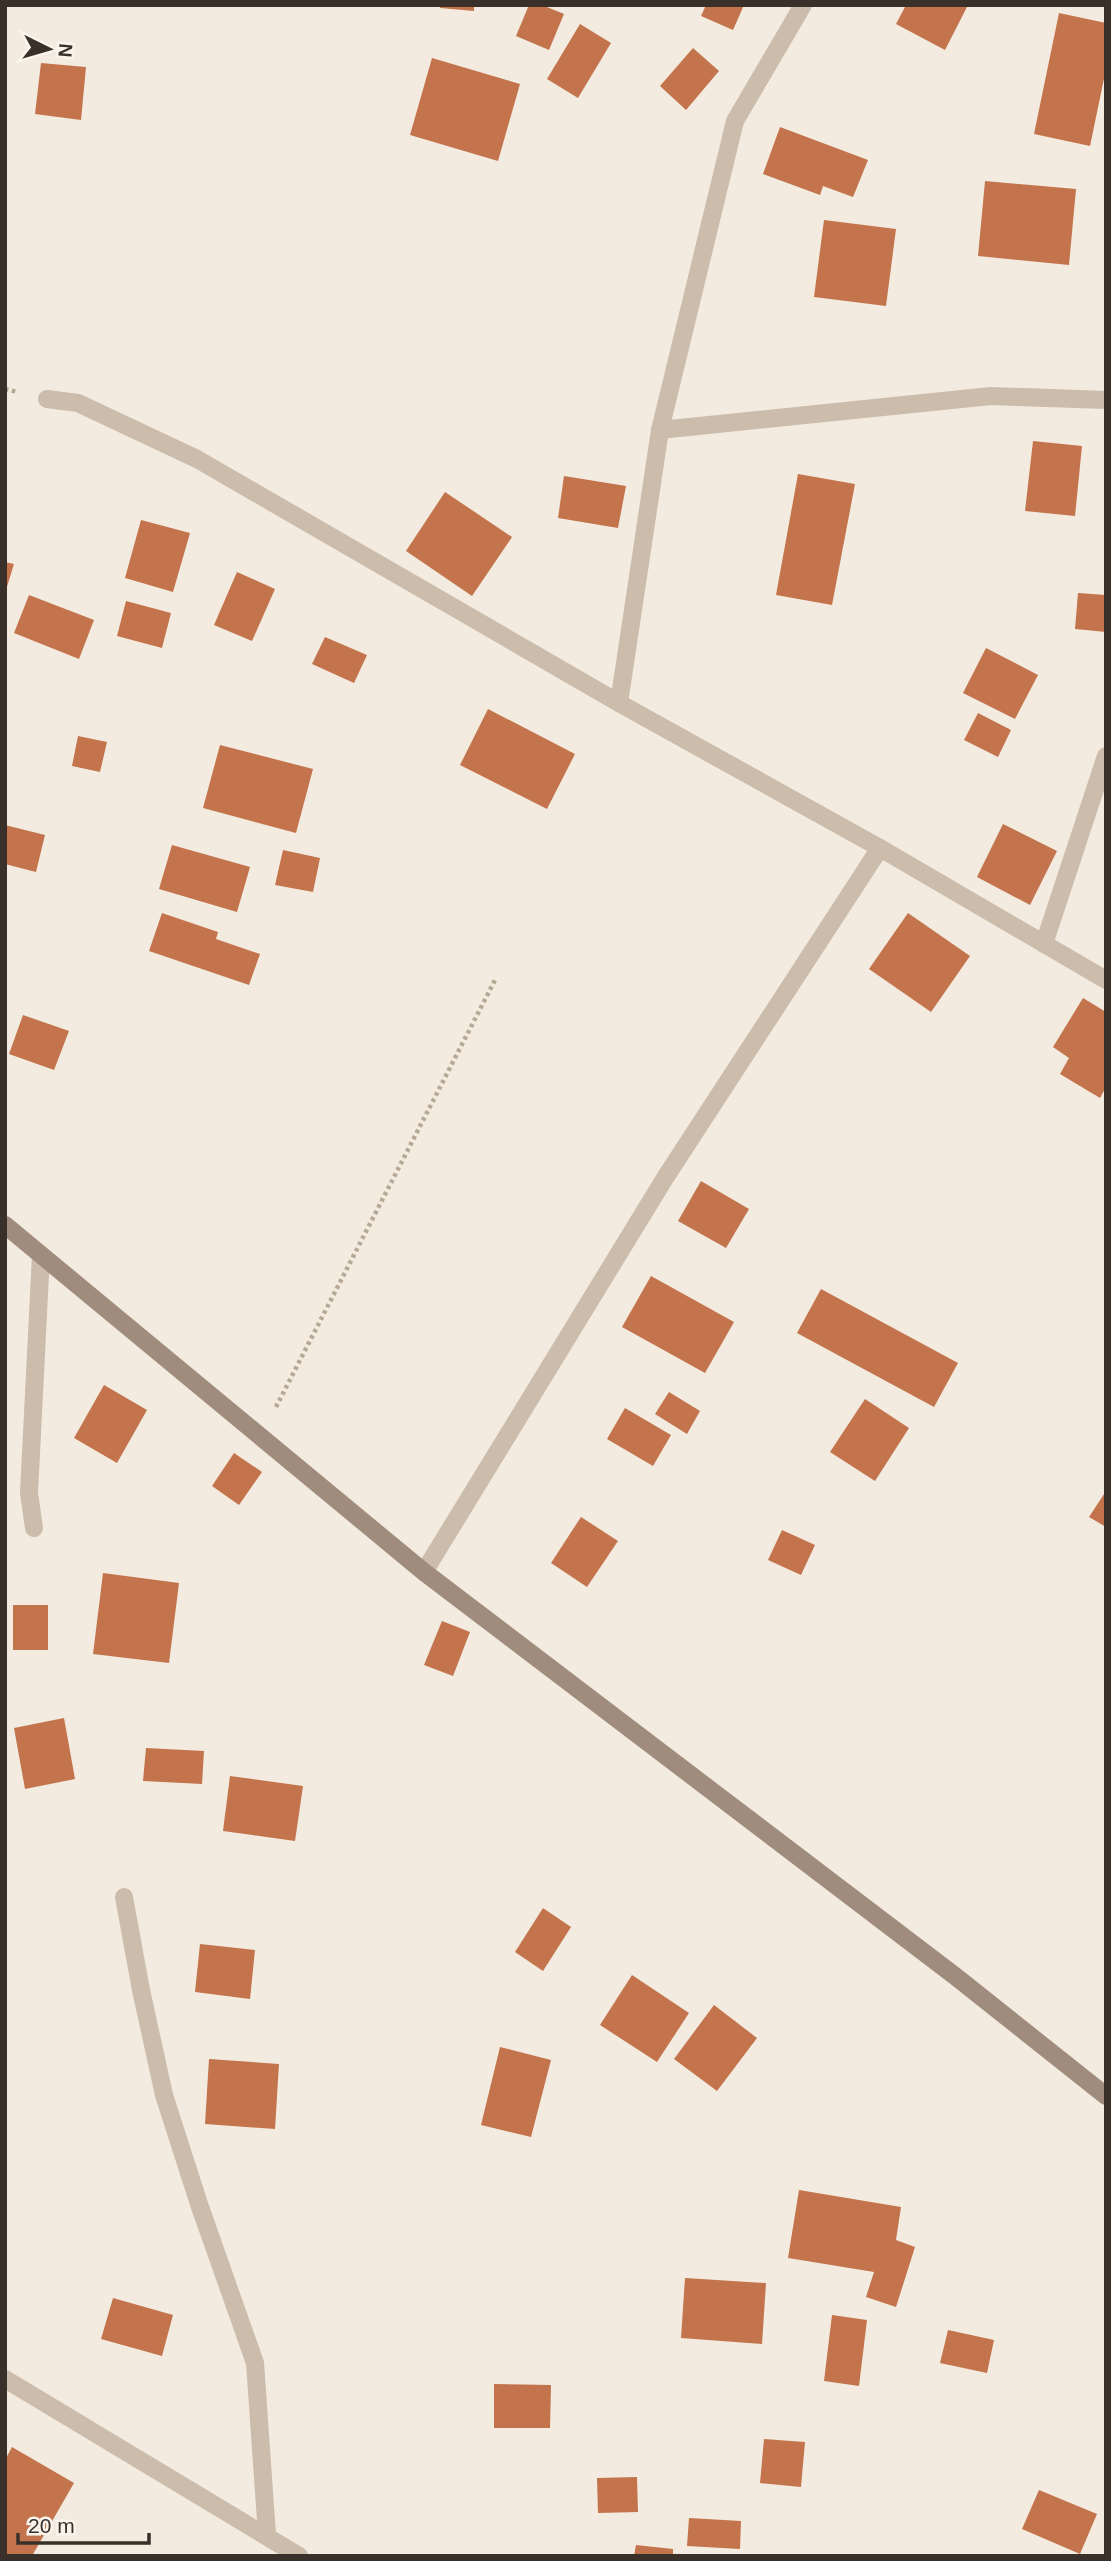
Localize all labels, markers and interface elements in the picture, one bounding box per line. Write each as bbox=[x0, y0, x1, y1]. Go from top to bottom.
north arrow bbox=[14, 14, 84, 84]
text: N bbox=[54, 43, 76, 58]
scale bar bbox=[18, 2502, 149, 2546]
text: 20 m bbox=[28, 2514, 75, 2537]

